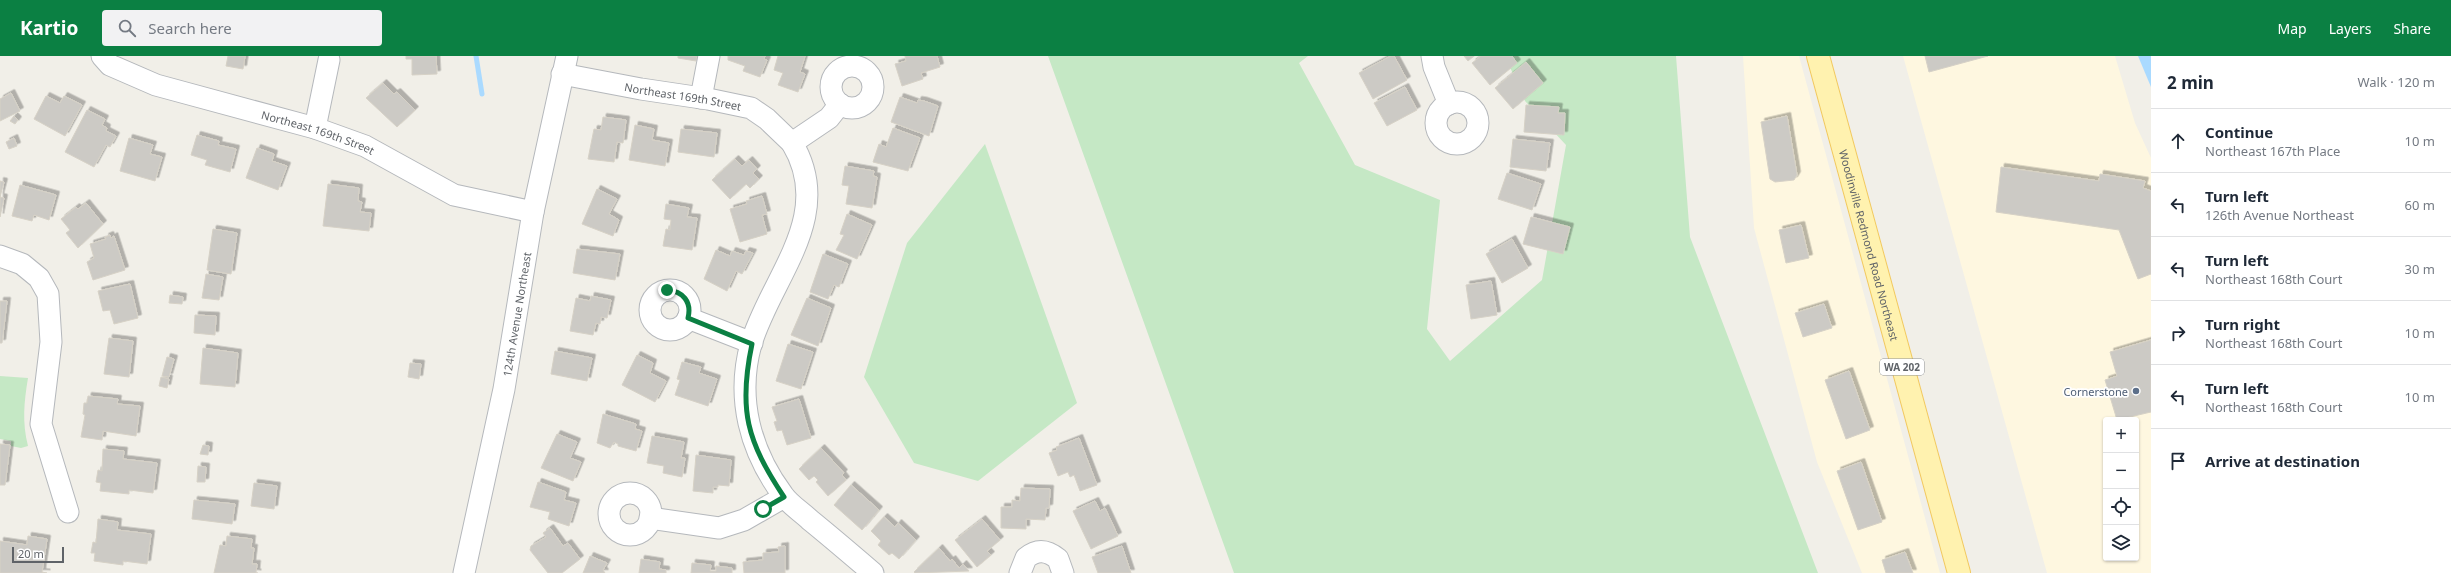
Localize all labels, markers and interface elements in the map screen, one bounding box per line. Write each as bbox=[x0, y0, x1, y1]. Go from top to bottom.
search box bbox=[102, 10, 382, 46]
text: Kartio bbox=[20, 15, 78, 41]
icon: search bbox=[116, 17, 138, 39]
text: Search here bbox=[148, 18, 232, 38]
text: Map bbox=[2278, 19, 2307, 38]
text: Layers bbox=[2329, 19, 2371, 38]
text: Share bbox=[2393, 19, 2431, 38]
text: 2 min bbox=[2167, 71, 2214, 94]
text: Walk · 120 m bbox=[2357, 73, 2435, 91]
street label: Northeast 169th Street bbox=[623, 79, 743, 113]
street label: Northeast 169th Street bbox=[260, 106, 377, 157]
text: Continue bbox=[2205, 122, 2273, 142]
icon: ahead bbox=[2167, 130, 2189, 152]
text: 10 m bbox=[2405, 132, 2435, 150]
text: Northeast 167th Place bbox=[2205, 142, 2340, 160]
street label: Woodinville Redmond Road Northeast bbox=[1836, 148, 1903, 342]
text: Turn left bbox=[2205, 186, 2269, 206]
icon: left bbox=[2167, 194, 2189, 216]
text: 60 m bbox=[2405, 196, 2435, 214]
text: 126th Avenue Northeast bbox=[2205, 206, 2354, 224]
text: Turn left bbox=[2205, 250, 2269, 270]
street label: 124th Avenue Northeast bbox=[499, 251, 534, 378]
icon: left bbox=[2167, 258, 2189, 280]
text: 30 m bbox=[2405, 260, 2435, 278]
text: Northeast 168th Court bbox=[2205, 270, 2342, 288]
route end bbox=[658, 281, 676, 299]
text: Turn right bbox=[2205, 314, 2280, 334]
icon: right bbox=[2167, 322, 2189, 344]
text: 10 m bbox=[2405, 324, 2435, 342]
text: Northeast 168th Court bbox=[2205, 334, 2342, 352]
road number: WA 202 bbox=[1880, 359, 1924, 375]
text: Turn left bbox=[2205, 378, 2269, 398]
place label: Cornerstone bbox=[2063, 384, 2128, 399]
marker: Cornerstone bbox=[2131, 386, 2141, 396]
icon: left bbox=[2167, 386, 2189, 408]
text: 10 m bbox=[2405, 388, 2435, 406]
text: Northeast 168th Court bbox=[2205, 398, 2342, 416]
map controls bbox=[2103, 417, 2139, 561]
button: + bbox=[2103, 417, 2139, 453]
icon: arrive bbox=[2167, 450, 2189, 472]
text: Arrive at destination bbox=[2205, 451, 2360, 471]
button: − bbox=[2103, 453, 2139, 489]
button: locate bbox=[2103, 489, 2139, 525]
route start bbox=[754, 500, 772, 518]
button: layers bbox=[2103, 525, 2139, 561]
scale bar bbox=[12, 545, 64, 564]
text: 20 m bbox=[18, 546, 44, 561]

